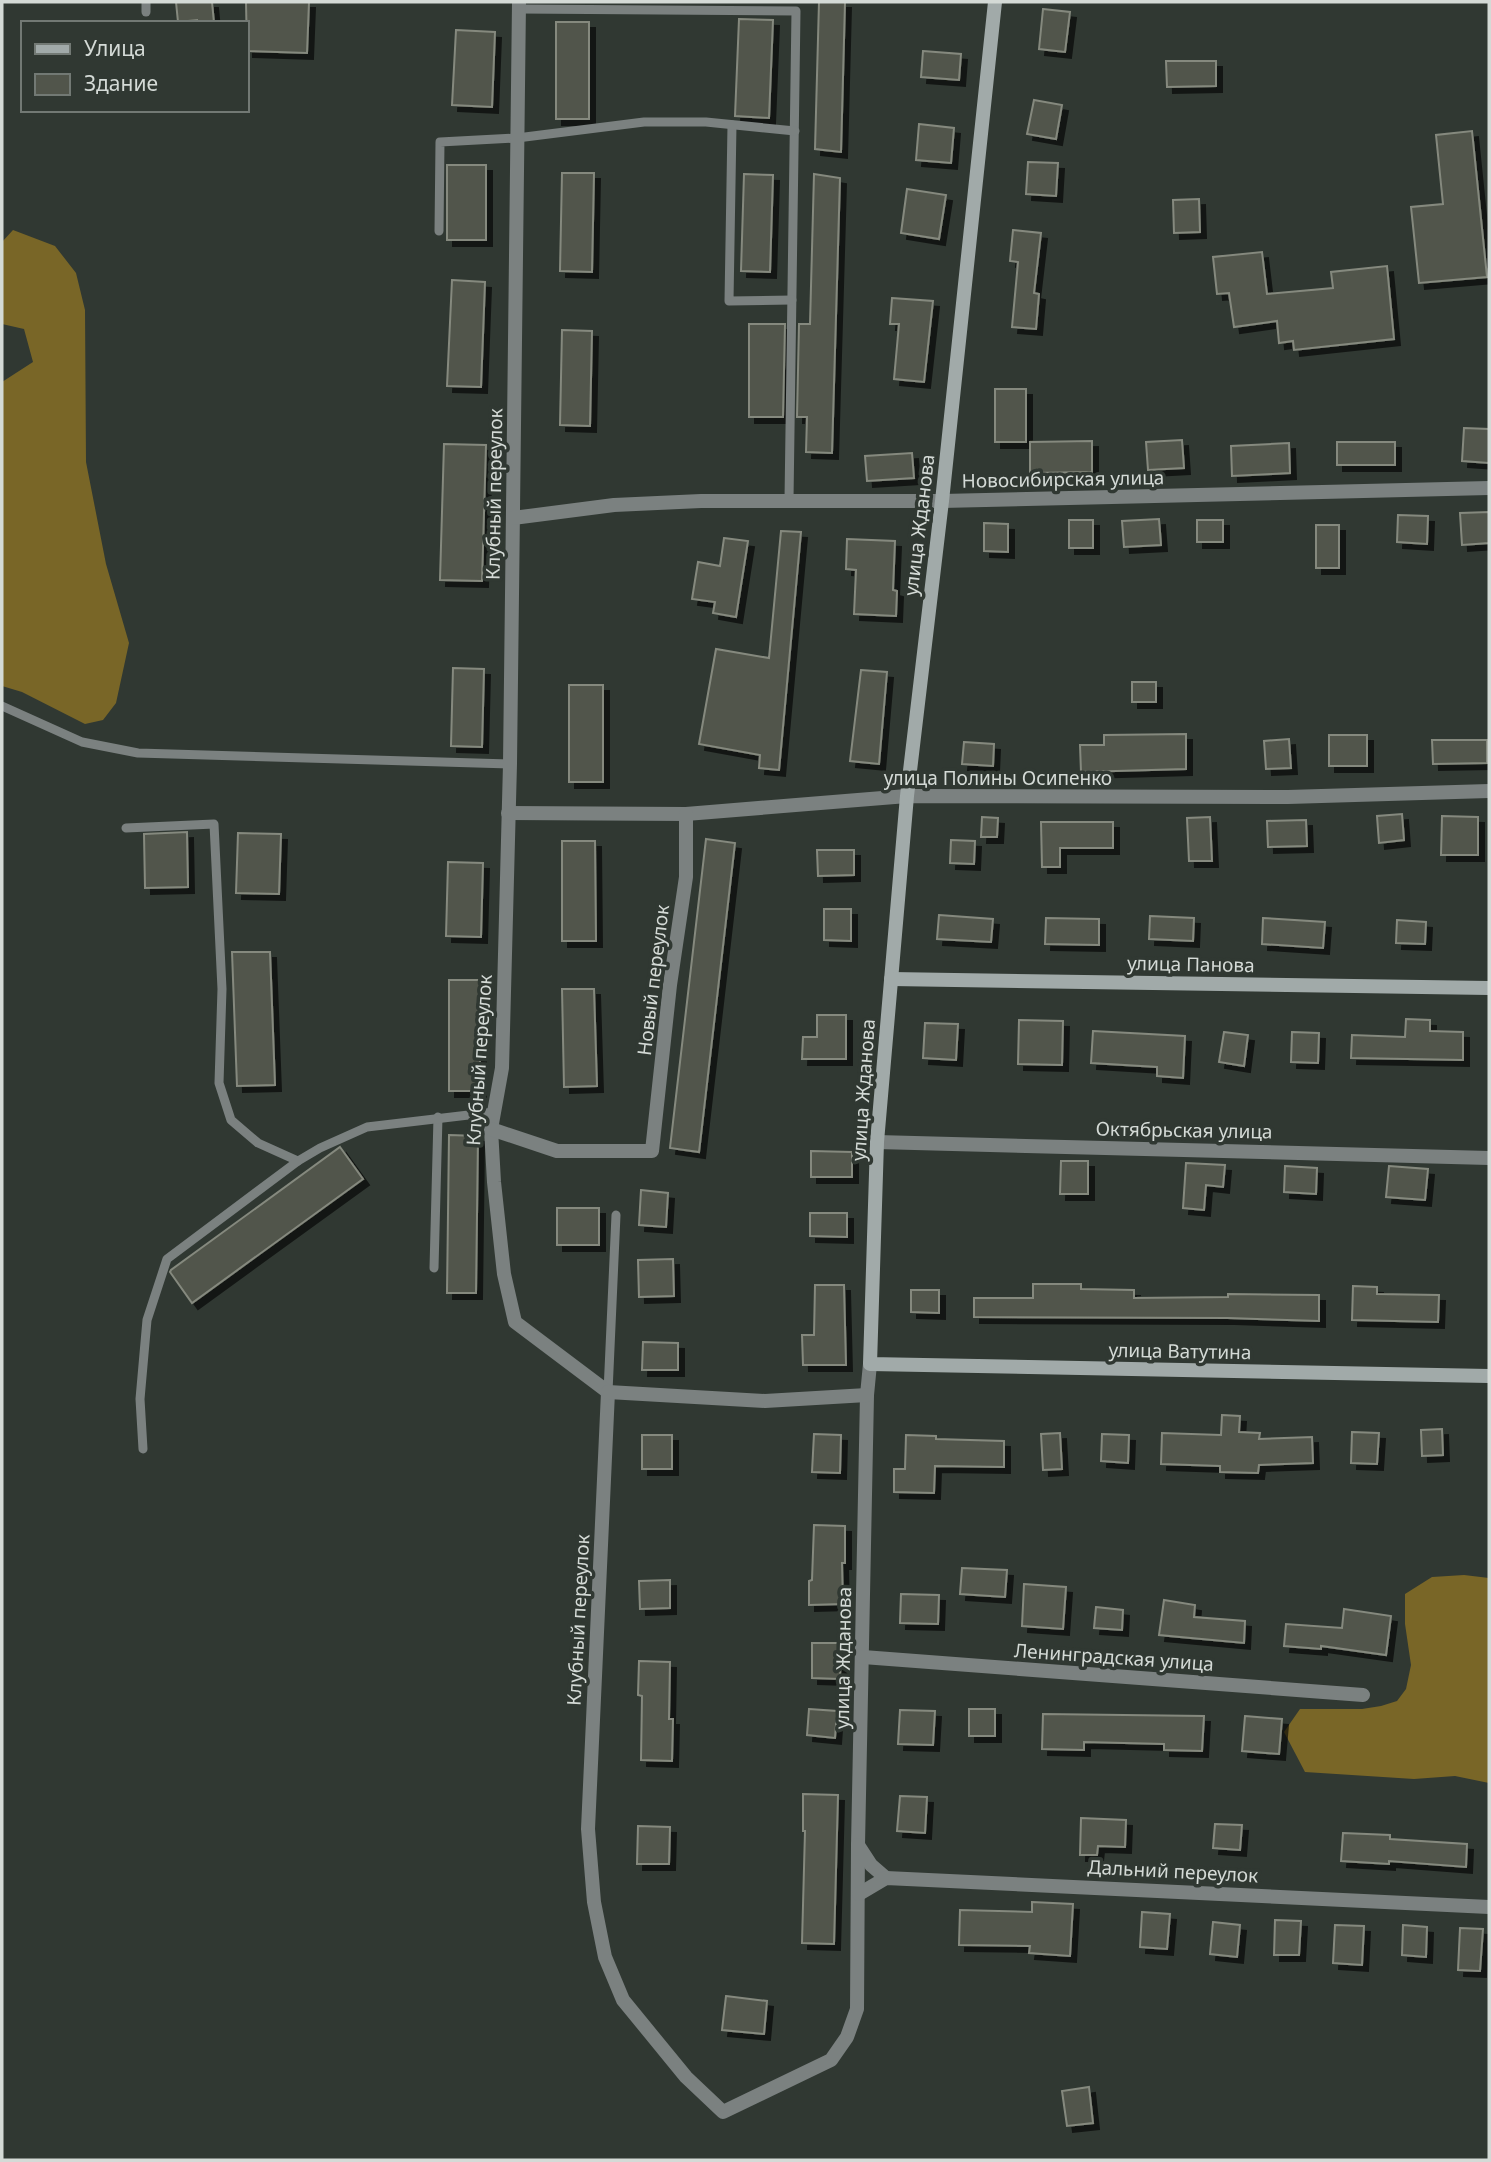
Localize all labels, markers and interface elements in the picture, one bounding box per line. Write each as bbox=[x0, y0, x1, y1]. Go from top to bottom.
legend bbox=[21, 21, 248, 112]
text: Улица bbox=[84, 34, 146, 62]
text: Здание bbox=[84, 69, 158, 97]
street label: Клубный переулок bbox=[480, 408, 508, 580]
street label: улица Жданова bbox=[897, 453, 941, 597]
street label: Новосибирская улица bbox=[961, 464, 1165, 494]
street label: улица Полины Осипенко bbox=[884, 765, 1112, 791]
street label: Новый переулок bbox=[631, 903, 675, 1057]
street label: улица Панова bbox=[1127, 950, 1255, 978]
street label: Клубный переулок bbox=[460, 974, 498, 1146]
street label: улица Жданова bbox=[845, 1018, 881, 1162]
street label: Октябрьская улица bbox=[1095, 1115, 1273, 1145]
street label: улица Ватутина bbox=[1108, 1337, 1252, 1365]
street label: Клубный переулок bbox=[561, 1534, 595, 1706]
street label: улица Жданова bbox=[829, 1587, 857, 1729]
street label: Ленинградская улица bbox=[1013, 1637, 1215, 1677]
street label: Дальний переулок bbox=[1087, 1854, 1259, 1888]

